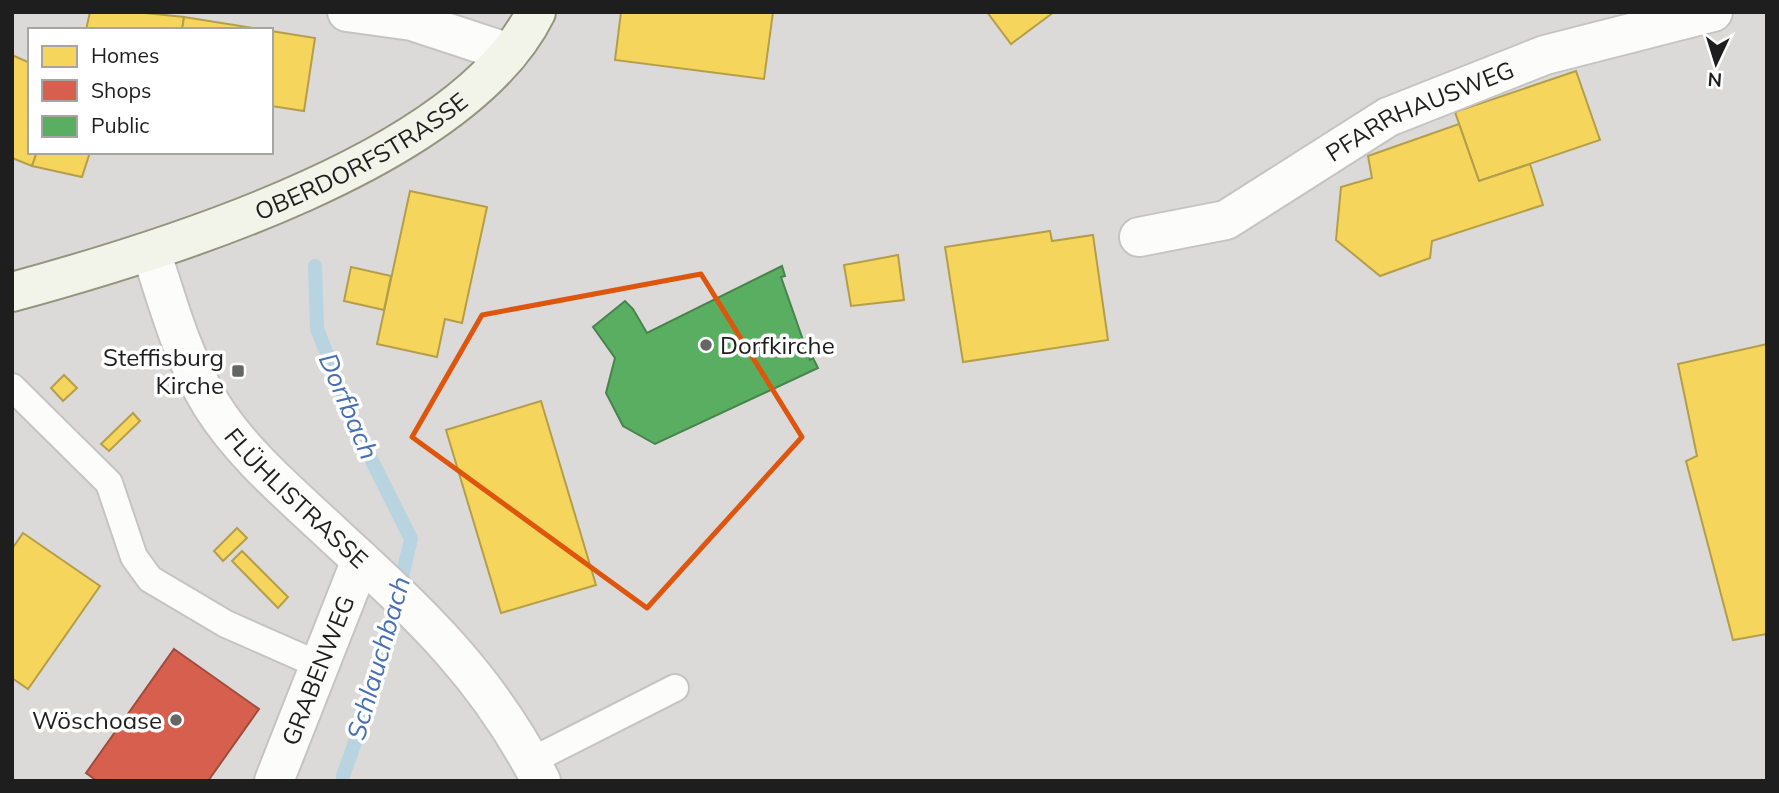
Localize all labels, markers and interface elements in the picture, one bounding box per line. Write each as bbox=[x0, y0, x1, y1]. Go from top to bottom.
legend bbox=[28, 28, 273, 154]
north arrow bbox=[1681, 28, 1751, 98]
text: Homes bbox=[91, 42, 159, 68]
street label: PFARRHAUSWEG bbox=[1320, 54, 1518, 168]
text: N bbox=[1707, 67, 1723, 92]
text: Shops bbox=[91, 77, 151, 103]
street label: OBERDORFSTRASSE bbox=[250, 86, 473, 226]
text: Public bbox=[91, 112, 150, 138]
place label: Dorfkirche bbox=[720, 330, 835, 360]
marker: Dorfkirche bbox=[698, 337, 714, 353]
place label: Steffisburg Kirche bbox=[103, 342, 224, 400]
water label: Dorfbach bbox=[312, 348, 386, 464]
marker: Steffisburg Kirche bbox=[230, 363, 246, 379]
street label: FLÜHLISTRASSE bbox=[218, 422, 374, 574]
water label: Schlauchbach bbox=[339, 572, 417, 744]
street label: GRABENWEG bbox=[275, 591, 361, 749]
place label: Wöschoase bbox=[32, 705, 162, 735]
marker: Wöschoase bbox=[168, 712, 184, 728]

